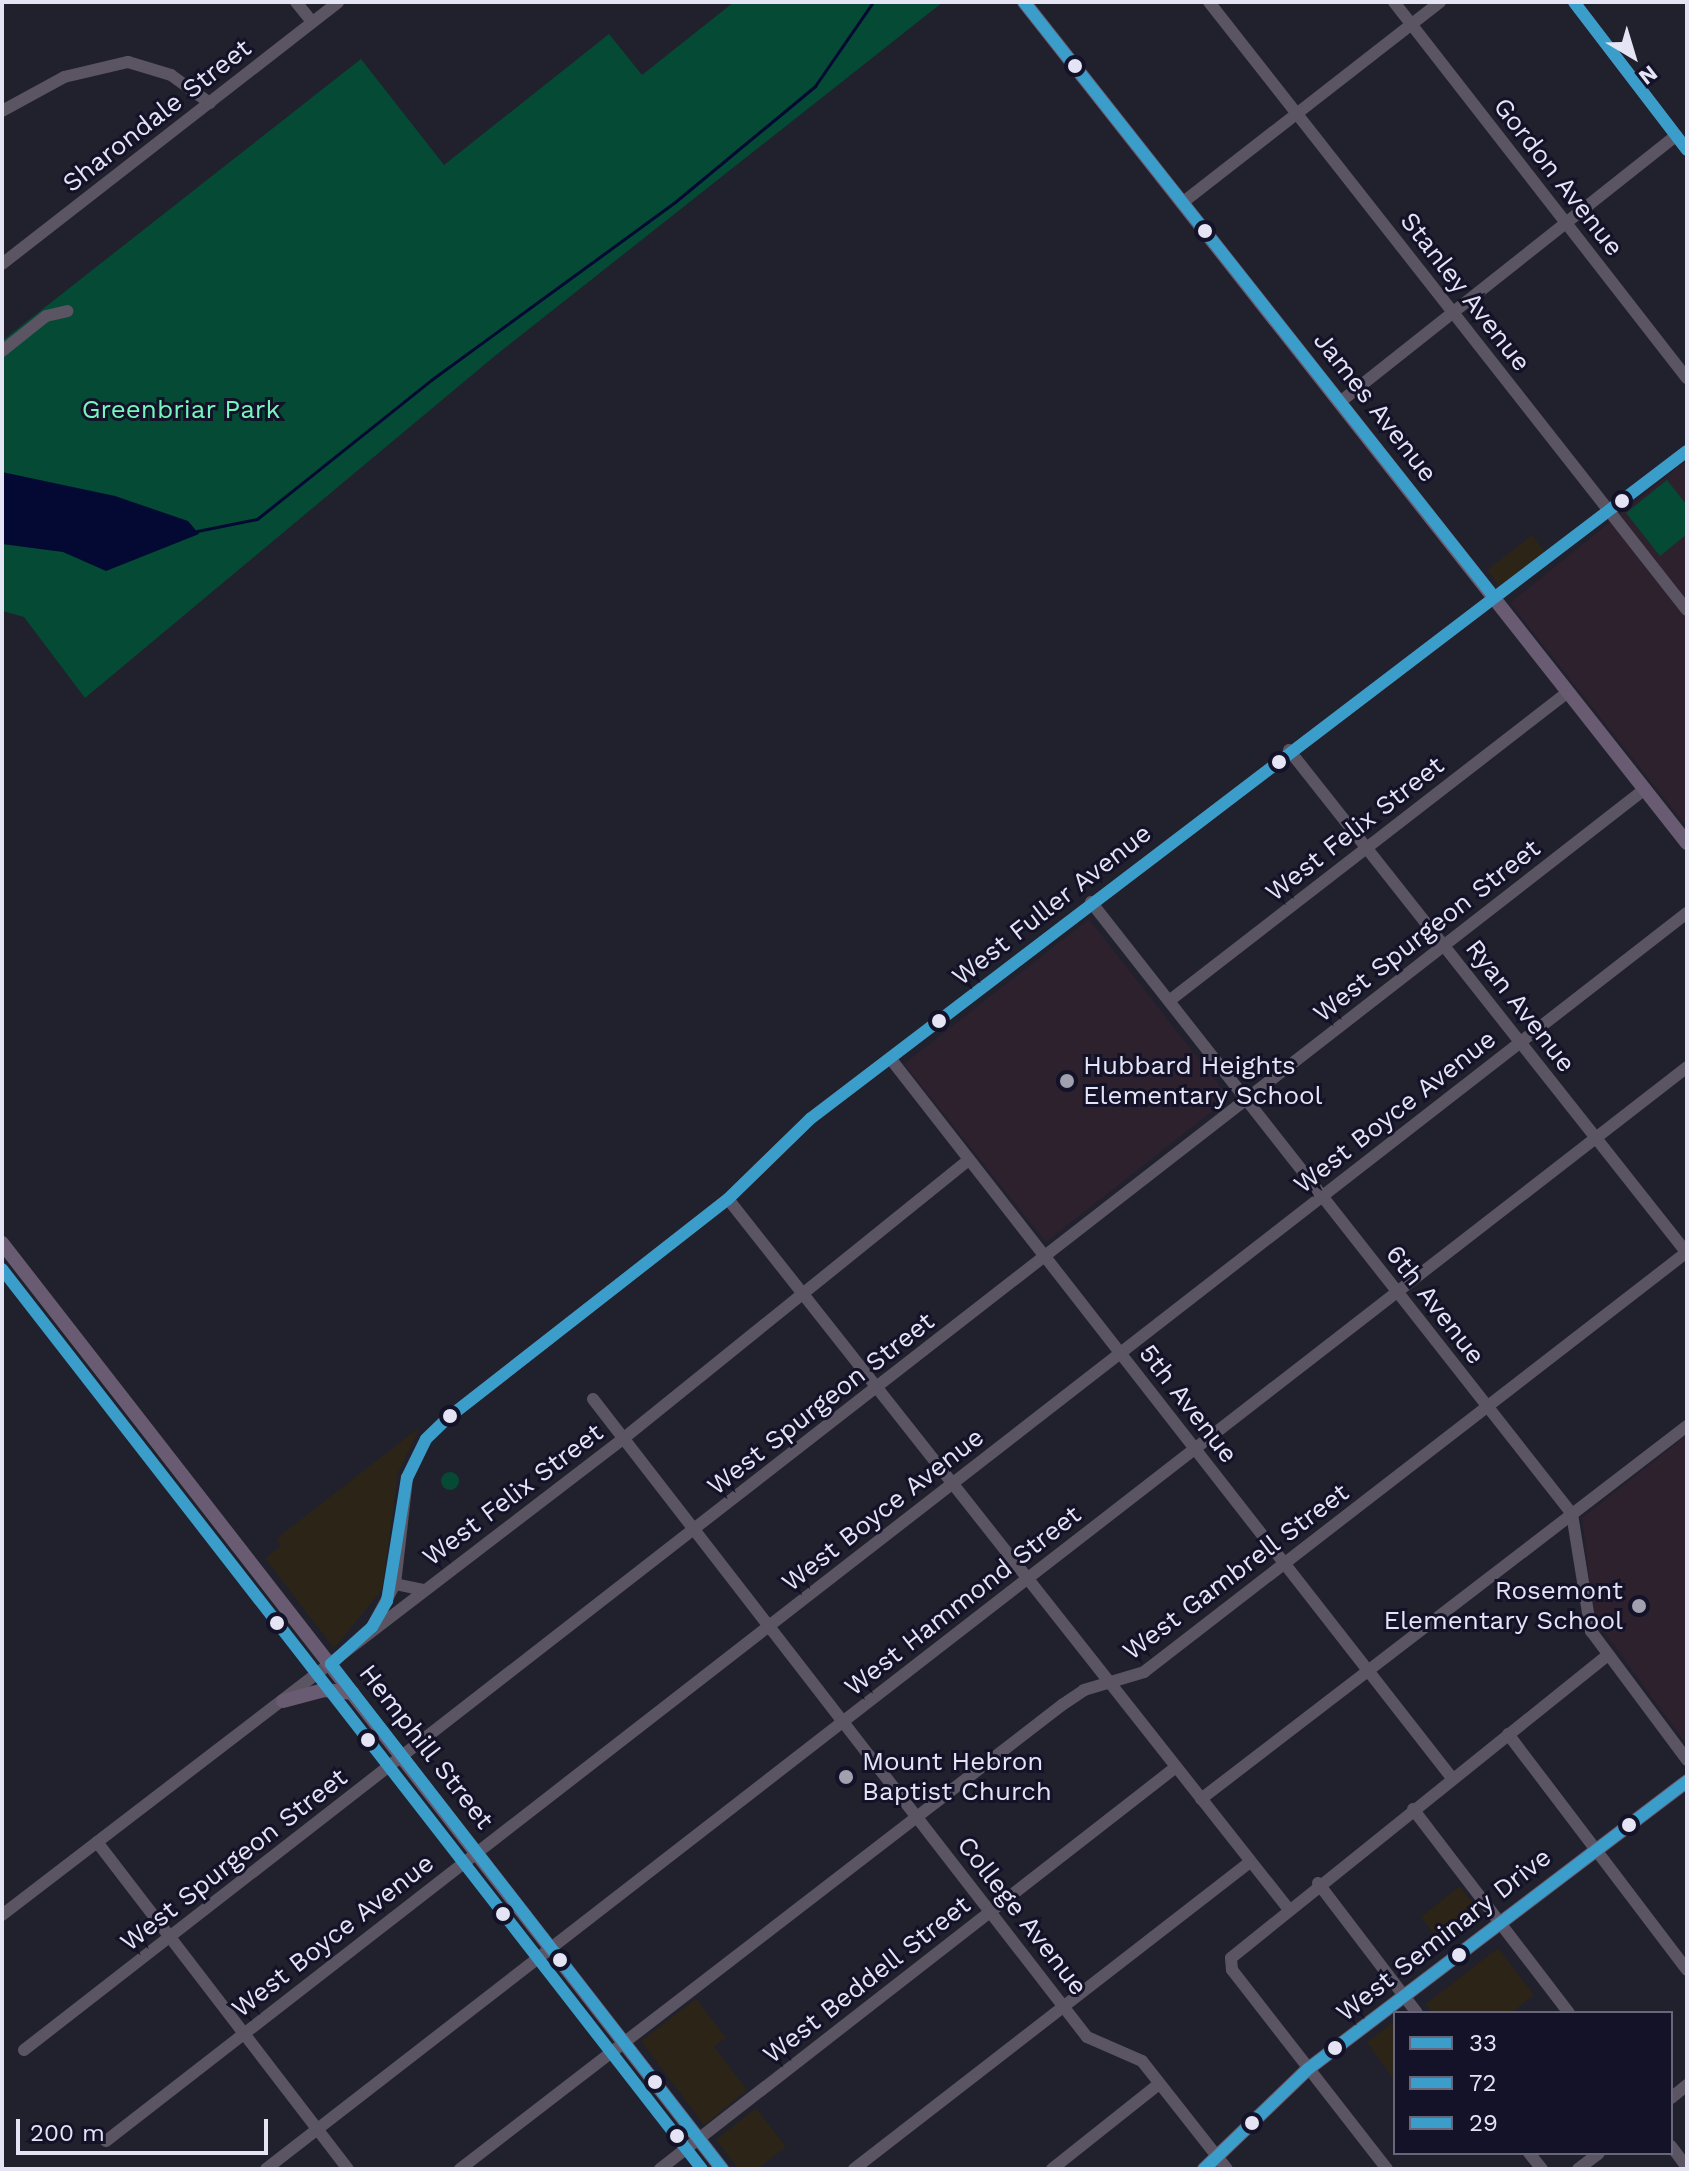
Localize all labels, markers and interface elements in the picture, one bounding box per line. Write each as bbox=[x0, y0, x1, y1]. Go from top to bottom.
north arrow bbox=[1593, 16, 1673, 96]
street label: Sharondale Street bbox=[57, 33, 257, 199]
unlabelled marker bbox=[1067, 58, 1083, 74]
text: N bbox=[1634, 60, 1662, 90]
street label: Gordon Avenue bbox=[1486, 91, 1630, 263]
street label: Stanley Avenue bbox=[1393, 206, 1537, 378]
unlabelled marker bbox=[1197, 223, 1213, 239]
street label: James Avenue bbox=[1306, 325, 1444, 489]
park label: Greenbriar Park bbox=[81, 394, 281, 426]
unlabelled marker bbox=[1614, 493, 1630, 509]
street label: West Felix Street bbox=[1260, 750, 1450, 908]
unlabelled marker bbox=[1271, 754, 1287, 770]
street label: West Fuller Avenue bbox=[946, 817, 1158, 993]
street label: West Spurgeon Street bbox=[1307, 833, 1547, 1029]
street label: Ryan Avenue bbox=[1458, 933, 1582, 1079]
unlabelled marker bbox=[931, 1013, 947, 1029]
street label: West Boyce Avenue bbox=[1287, 1023, 1503, 1201]
place label: Hubbard Heights Elementary School bbox=[1083, 1050, 1323, 1112]
marker: Hubbard Heights Elementary School bbox=[1058, 1072, 1076, 1090]
street label: 6th Avenue bbox=[1378, 1239, 1492, 1371]
street label: West Spurgeon Street bbox=[701, 1306, 941, 1502]
street label: 5th Avenue bbox=[1132, 1338, 1244, 1470]
unlabelled marker bbox=[442, 1408, 458, 1424]
street label: West Felix Street bbox=[417, 1417, 609, 1573]
street label: West Boyce Avenue bbox=[775, 1421, 991, 1599]
street label: West Gambrell Street bbox=[1117, 1477, 1355, 1667]
street label: West Hammond Street bbox=[839, 1499, 1087, 1703]
place label: Rosemont Elementary School bbox=[1383, 1575, 1623, 1636]
marker: Rosemont Elementary School bbox=[1630, 1597, 1648, 1615]
unlabelled marker bbox=[269, 1615, 285, 1631]
street label: Hemphill Street bbox=[352, 1658, 500, 1836]
unlabelled marker bbox=[360, 1732, 376, 1748]
place label: Mount Hebron Baptist Church bbox=[862, 1746, 1052, 1808]
street label: West Spurgeon Street bbox=[114, 1762, 354, 1958]
marker: Mount Hebron Baptist Church bbox=[837, 1768, 855, 1786]
unlabelled marker bbox=[1621, 1817, 1637, 1833]
street label: College Avenue bbox=[950, 1830, 1094, 2002]
street label: West Seminary Drive bbox=[1330, 1841, 1558, 2029]
street label: West Boyce Avenue bbox=[225, 1847, 441, 2025]
street label: West Beddell Street bbox=[757, 1889, 977, 2071]
unlabelled marker bbox=[495, 1906, 511, 1922]
unlabelled marker bbox=[1451, 1947, 1467, 1963]
unlabelled marker bbox=[552, 1952, 568, 1968]
legend bbox=[1393, 2011, 1673, 2155]
text: 33 bbox=[1469, 2029, 1497, 2057]
unlabelled marker bbox=[1327, 2040, 1343, 2056]
text: 72 bbox=[1469, 2069, 1496, 2097]
unlabelled marker bbox=[647, 2074, 663, 2090]
scale bar bbox=[20, 2103, 272, 2153]
text: 29 bbox=[1469, 2109, 1498, 2137]
unlabelled marker bbox=[1244, 2115, 1260, 2131]
text: 200 m bbox=[30, 2119, 105, 2147]
unlabelled marker bbox=[669, 2128, 685, 2144]

